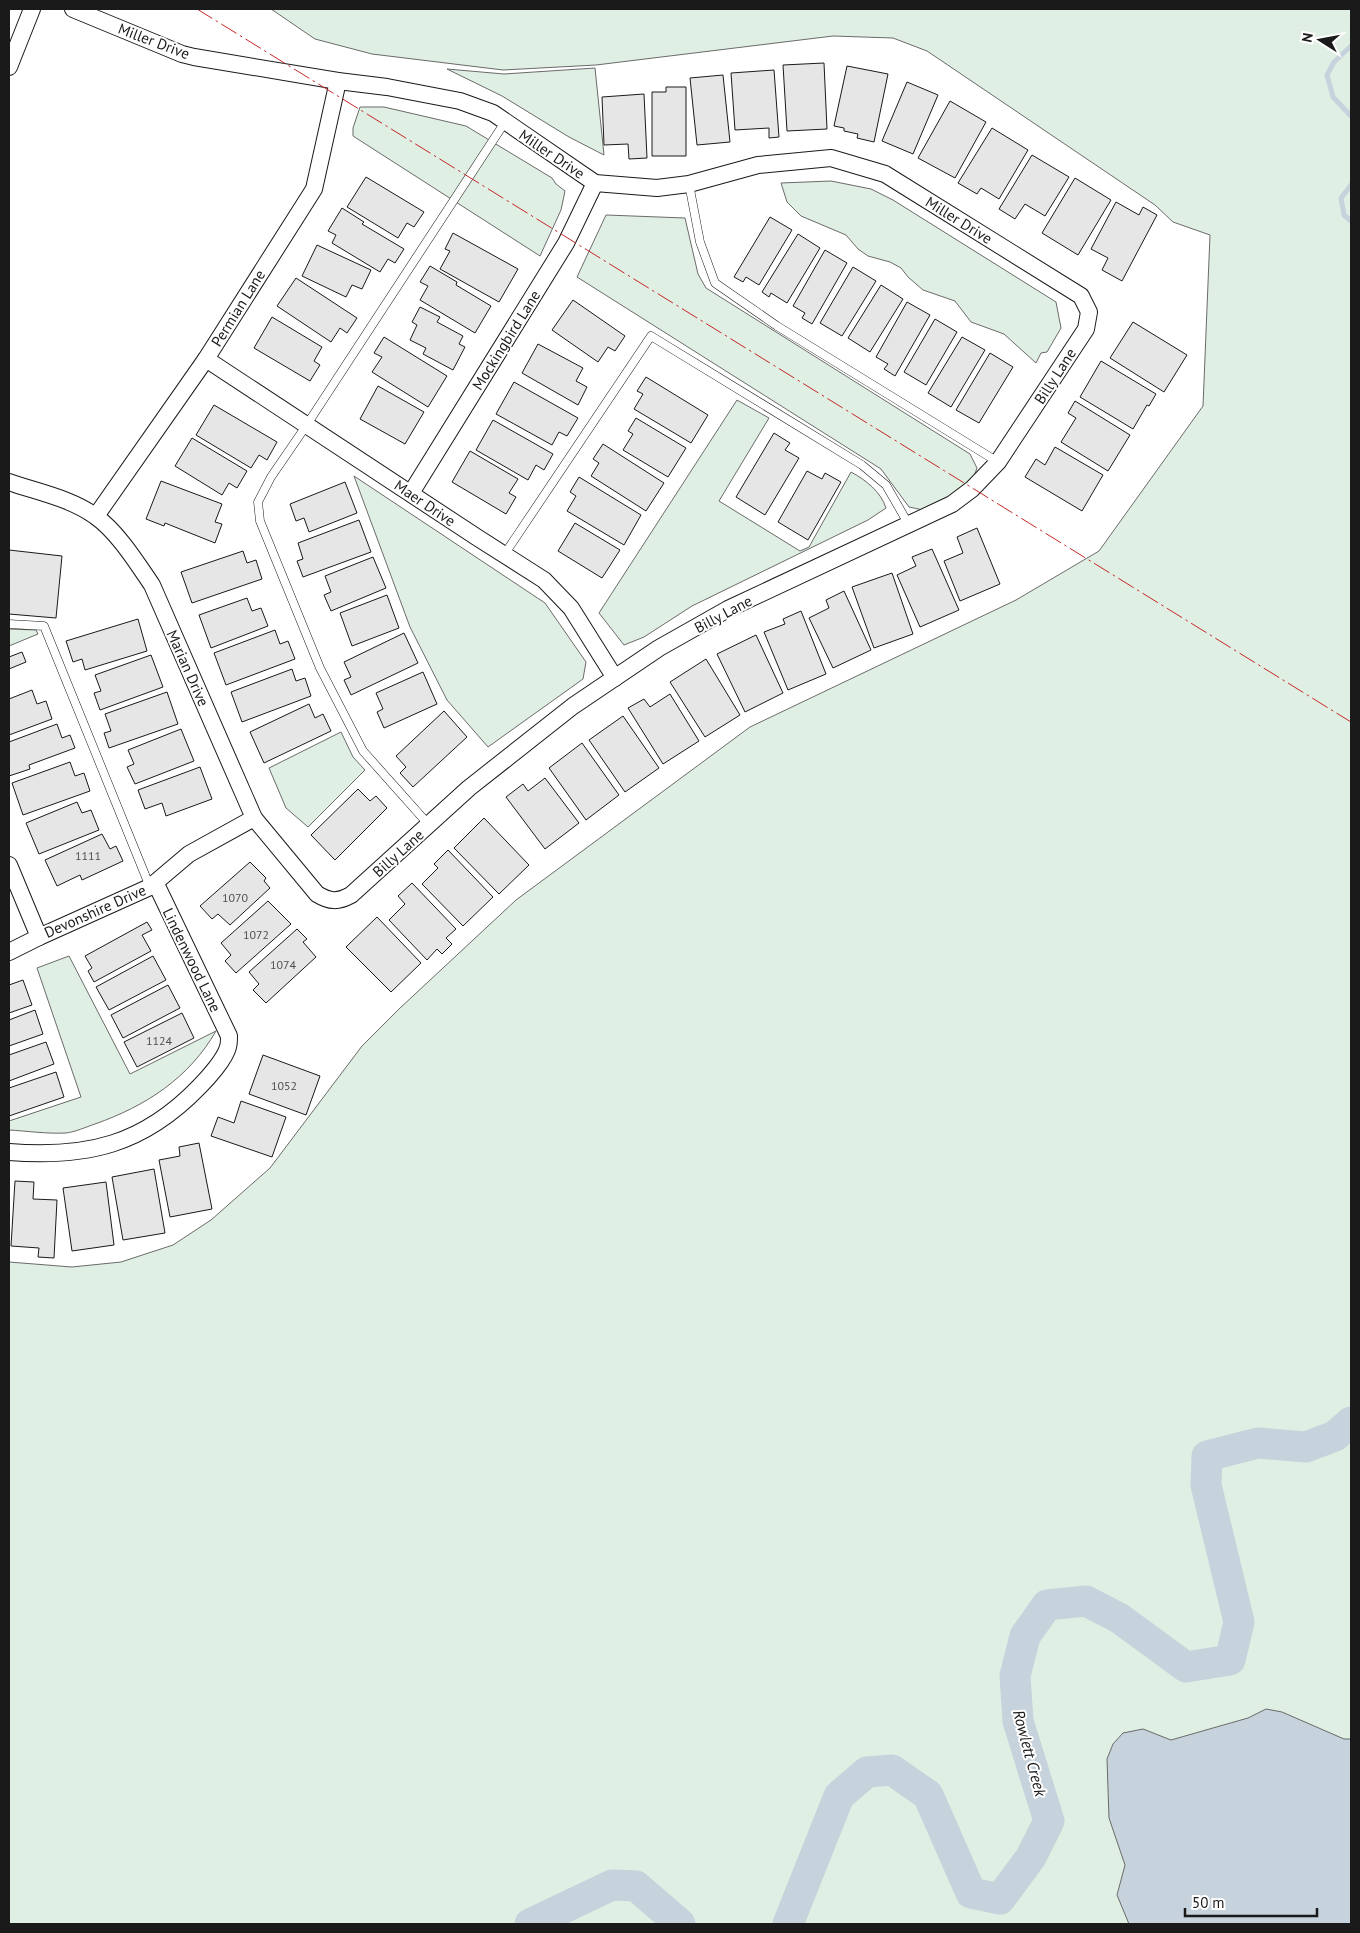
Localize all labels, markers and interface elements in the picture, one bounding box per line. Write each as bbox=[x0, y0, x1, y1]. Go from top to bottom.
north arrow bbox=[1295, 15, 1345, 65]
street label: Miller Drive bbox=[116, 19, 192, 63]
text: N bbox=[1298, 31, 1317, 44]
street label: Miller Drive bbox=[516, 125, 588, 183]
street label: Miller Drive bbox=[922, 192, 996, 248]
street label: Permian Lane bbox=[207, 266, 269, 350]
street label: Mockingbird Lane bbox=[468, 287, 544, 393]
street label: Billy Lane bbox=[1030, 345, 1080, 407]
street label: Maer Drive bbox=[391, 476, 459, 530]
street label: Billy Lane bbox=[691, 591, 755, 637]
street label: Marian Drive bbox=[163, 627, 213, 709]
street label: Billy Lane bbox=[368, 825, 428, 881]
house number: 1111 bbox=[75, 848, 101, 863]
street label: Devonshire Drive bbox=[41, 880, 149, 942]
house number: 1070 bbox=[222, 890, 249, 905]
street label: Lindenwood Lane bbox=[159, 905, 225, 1015]
house number: 1072 bbox=[243, 927, 269, 942]
house number: 1074 bbox=[270, 957, 297, 972]
house number: 1124 bbox=[146, 1033, 173, 1048]
house number: 1052 bbox=[271, 1078, 297, 1093]
water label: Rowlett Creek bbox=[1009, 1708, 1051, 1799]
scale bar bbox=[1185, 1886, 1318, 1918]
text: 50 m bbox=[1192, 1893, 1225, 1912]

